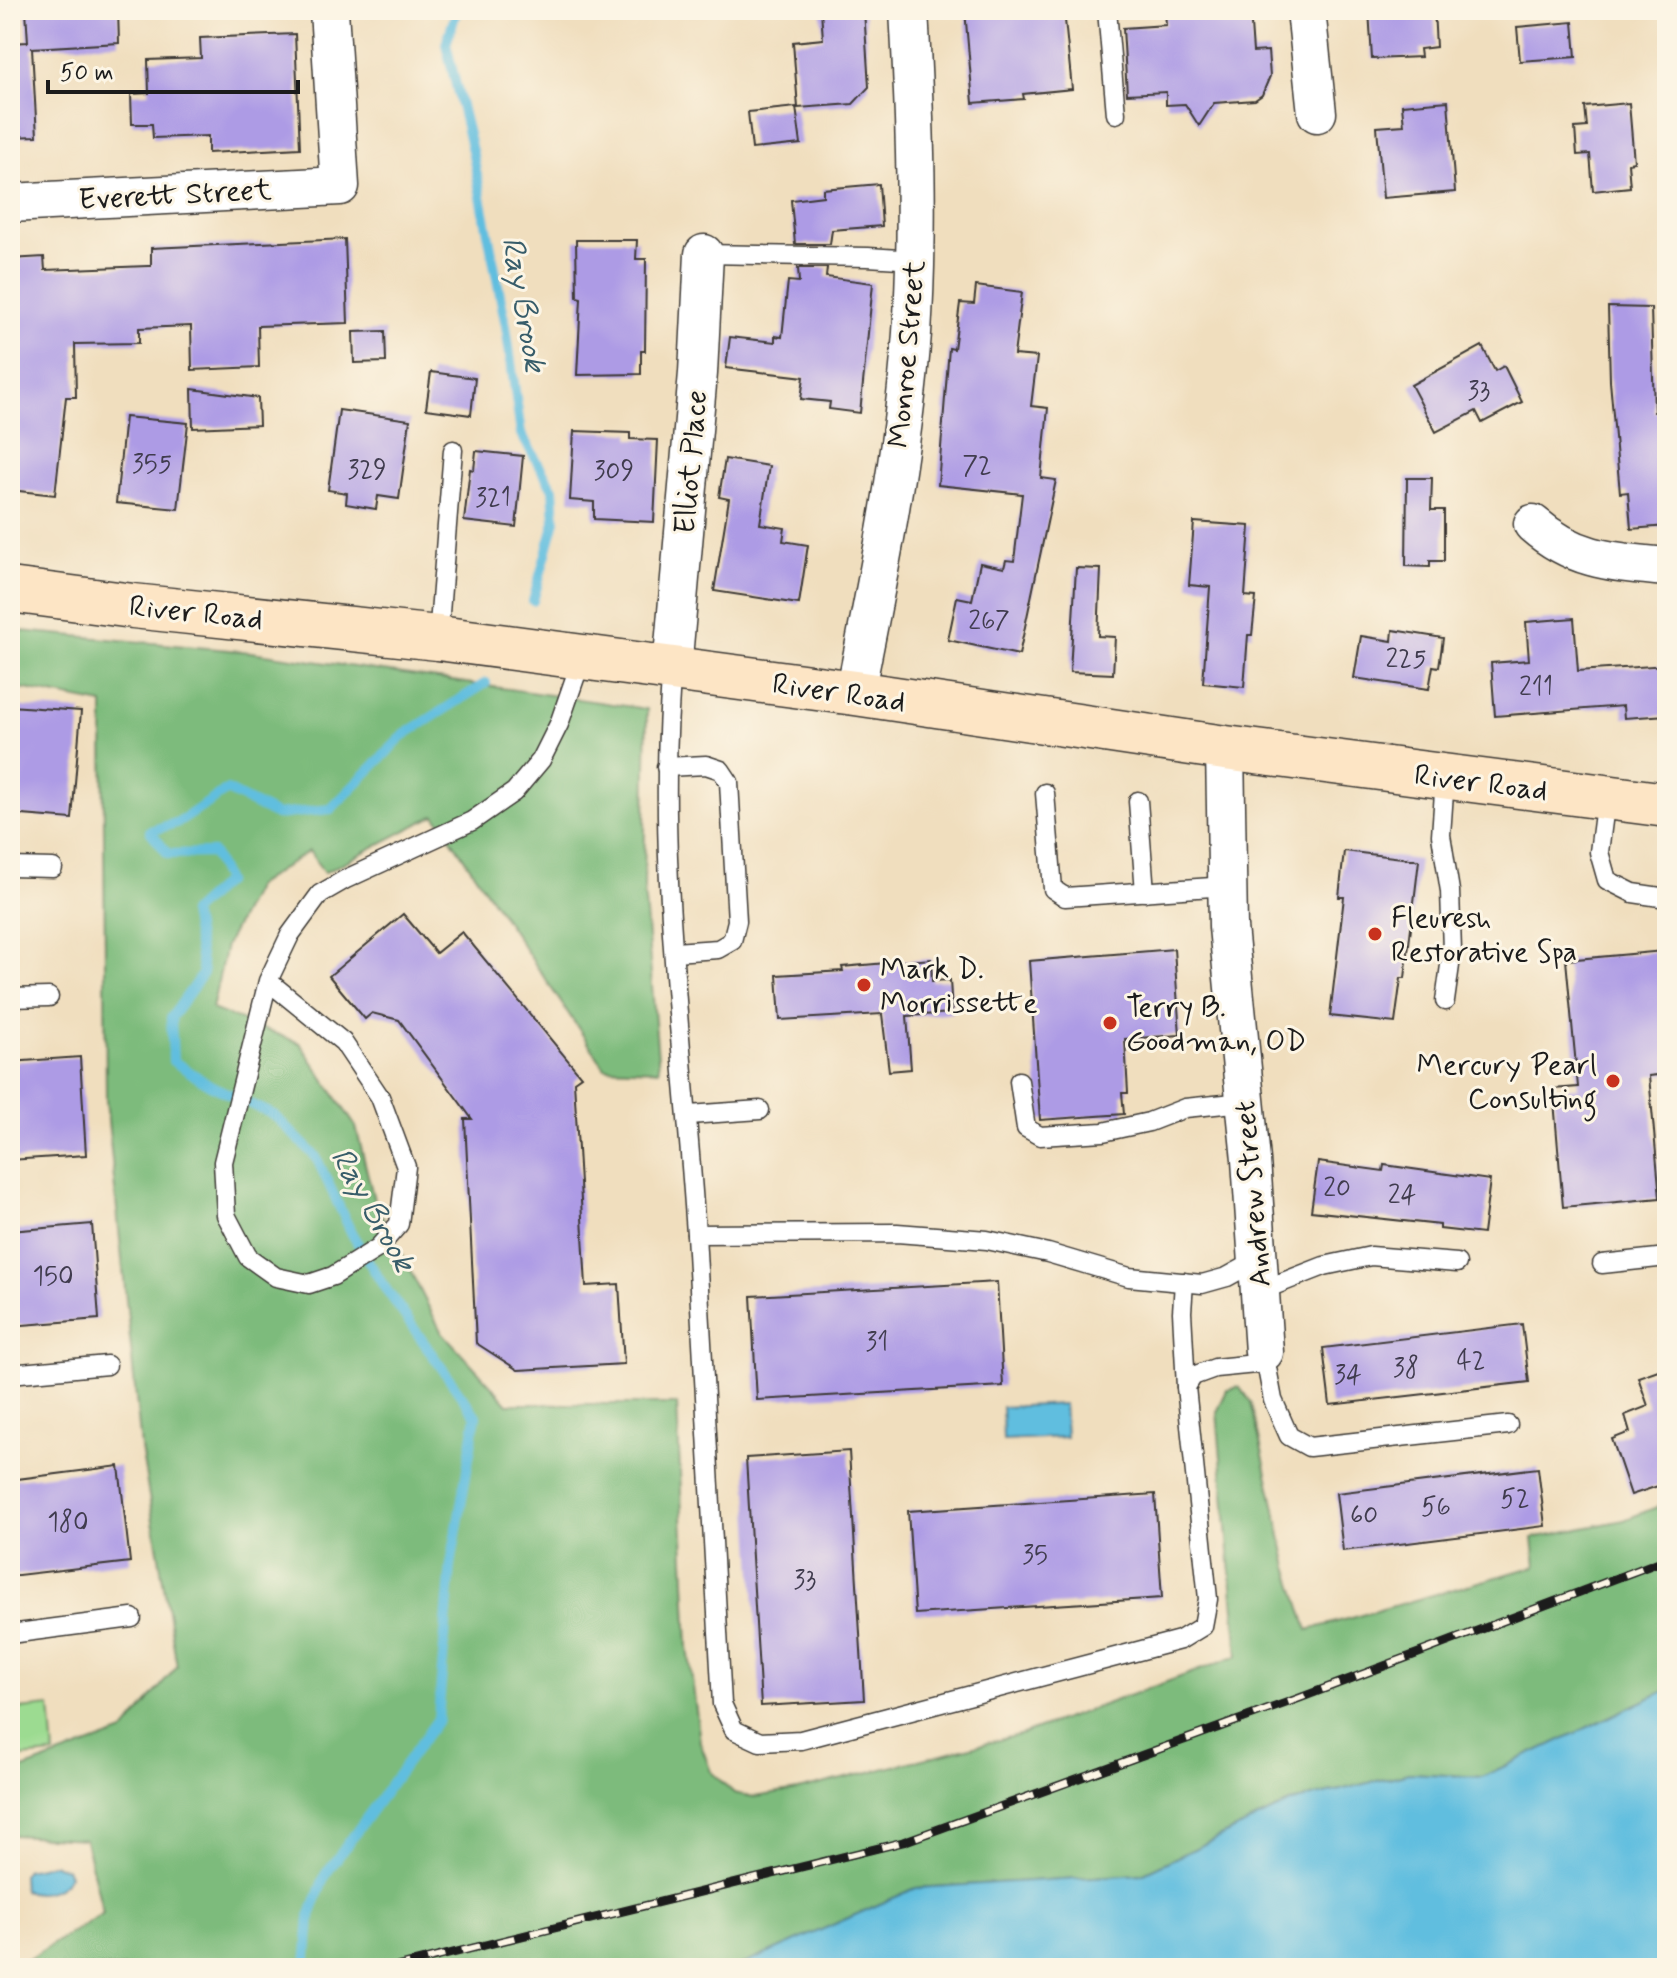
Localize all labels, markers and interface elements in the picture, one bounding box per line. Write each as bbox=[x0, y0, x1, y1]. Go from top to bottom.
scale bar bbox=[48, 44, 298, 94]
text: 50 m bbox=[60, 58, 114, 89]
street label: Everett Street bbox=[78, 171, 273, 220]
water label: Ray Brook bbox=[490, 233, 556, 377]
street label: Monroe Street bbox=[880, 258, 935, 450]
house number: 33 bbox=[1468, 375, 1490, 409]
street label: Elliot Place bbox=[666, 389, 717, 536]
house number: 355 bbox=[132, 448, 172, 482]
house number: 72 bbox=[962, 450, 992, 484]
house number: 329 bbox=[347, 454, 387, 488]
house number: 309 bbox=[594, 455, 634, 489]
house number: 321 bbox=[475, 482, 511, 516]
street label: River Road bbox=[127, 587, 265, 640]
house number: 267 bbox=[968, 605, 1010, 639]
house number: 225 bbox=[1386, 643, 1426, 677]
street label: River Road bbox=[770, 665, 908, 722]
house number: 211 bbox=[1519, 671, 1553, 705]
street label: River Road bbox=[1412, 756, 1550, 811]
place label: Fleuresh Restorative Spa bbox=[1391, 899, 1577, 972]
marker: Fleuresh Restorative Spa bbox=[1366, 925, 1384, 943]
place label: Mark D. Morrissette bbox=[880, 950, 1038, 1023]
marker: Mark D. Morrissette bbox=[855, 976, 873, 994]
place label: Terry B. Goodman, OD bbox=[1126, 988, 1306, 1061]
marker: Terry B. Goodman, OD bbox=[1101, 1014, 1119, 1032]
place label: Mercury Pearl Consulting bbox=[1416, 1046, 1597, 1122]
marker: Mercury Pearl Consulting bbox=[1604, 1072, 1622, 1090]
street label: Andrew Street bbox=[1226, 1099, 1281, 1289]
water label: Ray Brook bbox=[320, 1140, 426, 1281]
house number: 20 bbox=[1323, 1172, 1351, 1206]
house number: 24 bbox=[1388, 1179, 1416, 1213]
house number: 150 bbox=[32, 1260, 74, 1294]
house number: 31 bbox=[866, 1326, 888, 1360]
house number: 42 bbox=[1457, 1345, 1485, 1379]
house number: 38 bbox=[1393, 1352, 1419, 1386]
house number: 34 bbox=[1334, 1359, 1362, 1393]
house number: 52 bbox=[1500, 1483, 1530, 1517]
house number: 56 bbox=[1421, 1491, 1451, 1525]
house number: 60 bbox=[1350, 1499, 1378, 1533]
house number: 180 bbox=[47, 1506, 89, 1540]
house number: 35 bbox=[1022, 1539, 1048, 1573]
house number: 33 bbox=[794, 1564, 816, 1598]

